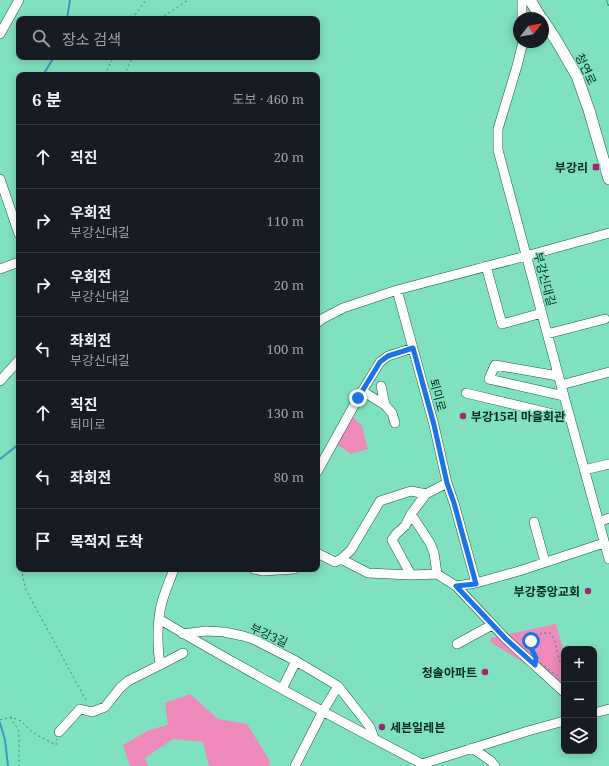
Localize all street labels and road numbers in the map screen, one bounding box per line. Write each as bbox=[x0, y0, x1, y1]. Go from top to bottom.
street label: 청연로 bbox=[571, 50, 601, 88]
street label: 부강신대길 bbox=[530, 250, 560, 308]
street label: 퇴미로 bbox=[426, 377, 450, 413]
street label: 부강3길 bbox=[247, 619, 291, 651]

